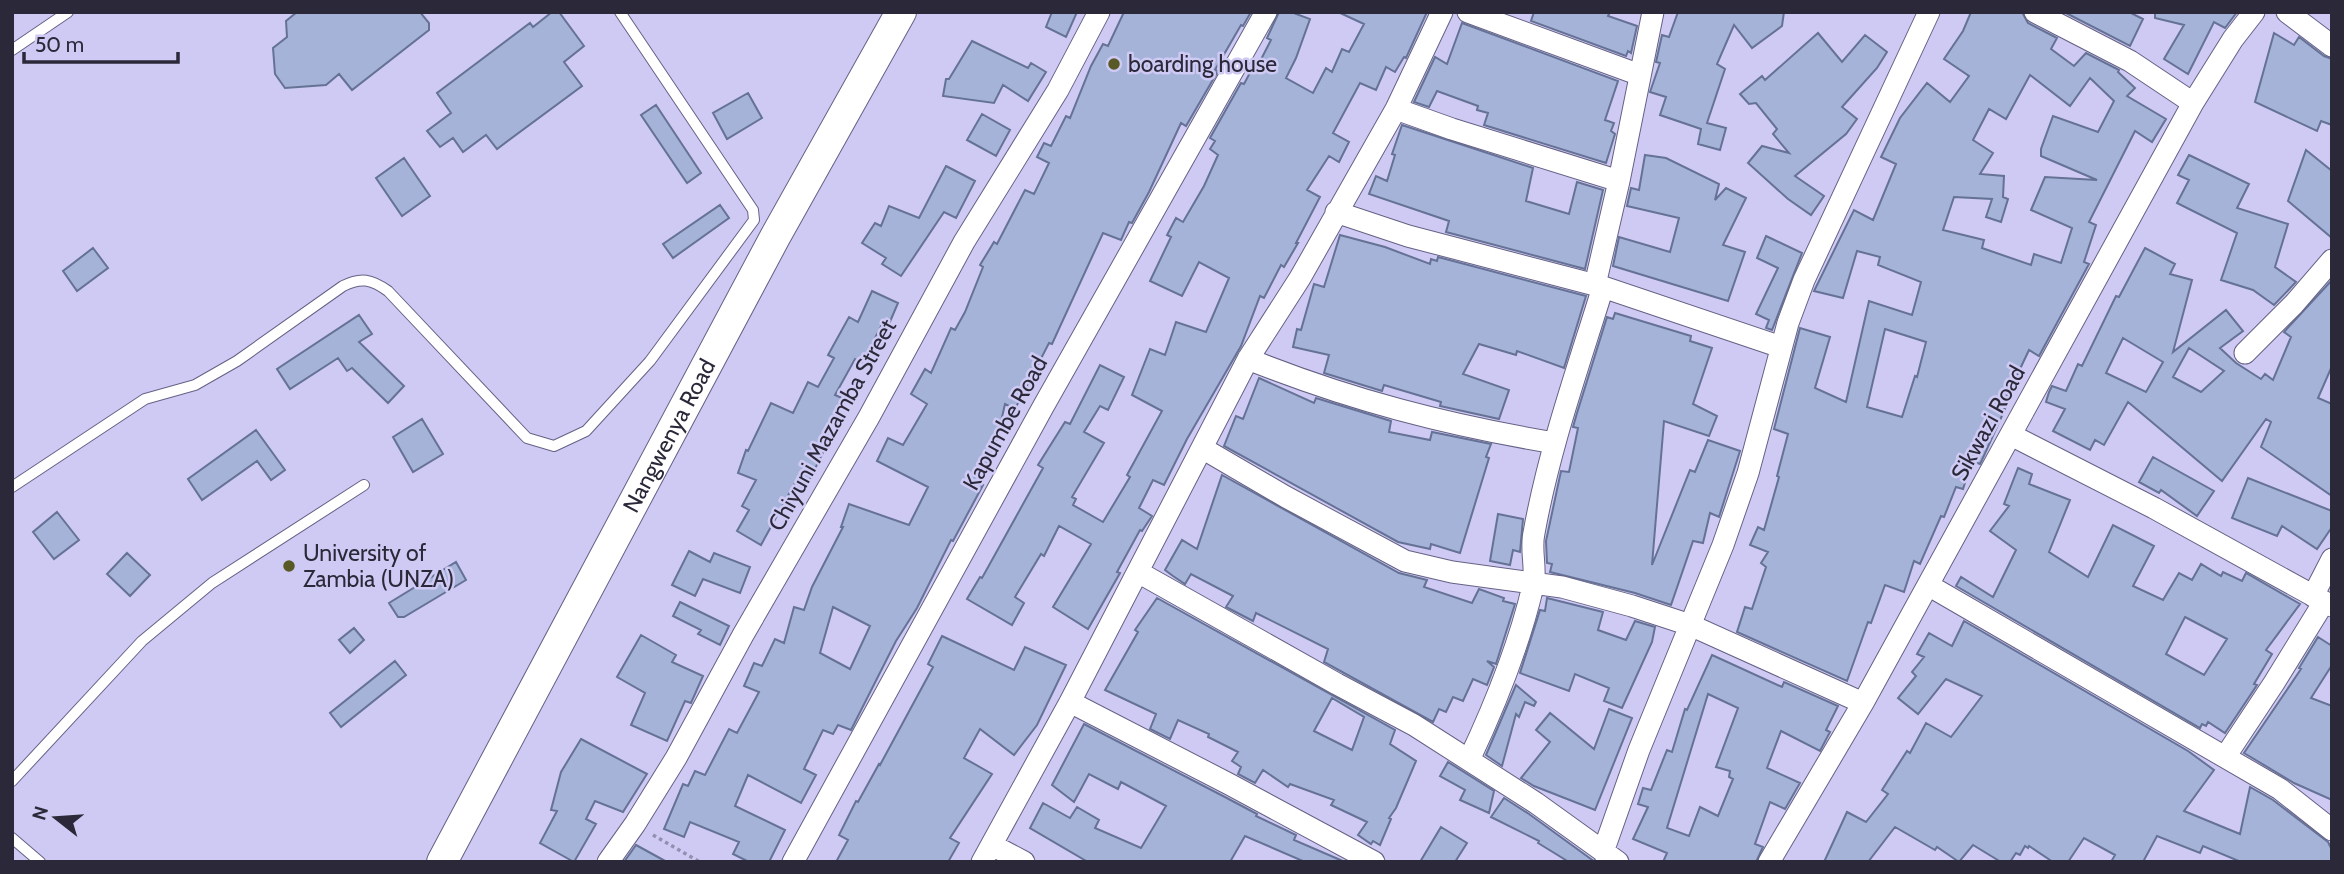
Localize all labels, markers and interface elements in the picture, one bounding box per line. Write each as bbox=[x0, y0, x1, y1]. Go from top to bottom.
scale bar bbox=[24, 21, 178, 65]
text: 50 m bbox=[35, 32, 84, 57]
place label: boarding house bbox=[1128, 50, 1277, 78]
marker: boarding house bbox=[1106, 56, 1122, 72]
street label: Chiyuni Mazamba Street bbox=[762, 314, 902, 536]
street label: Kapumbe Road bbox=[957, 351, 1053, 495]
street label: Nangwenya Road bbox=[617, 354, 721, 517]
street label: Sikwazi Road bbox=[1945, 361, 2031, 485]
place label: University of Zambia (UNZA) bbox=[303, 539, 454, 593]
marker: University of Zambia (UNZA) bbox=[281, 558, 297, 574]
north arrow bbox=[21, 783, 91, 853]
text: N bbox=[27, 803, 53, 823]

